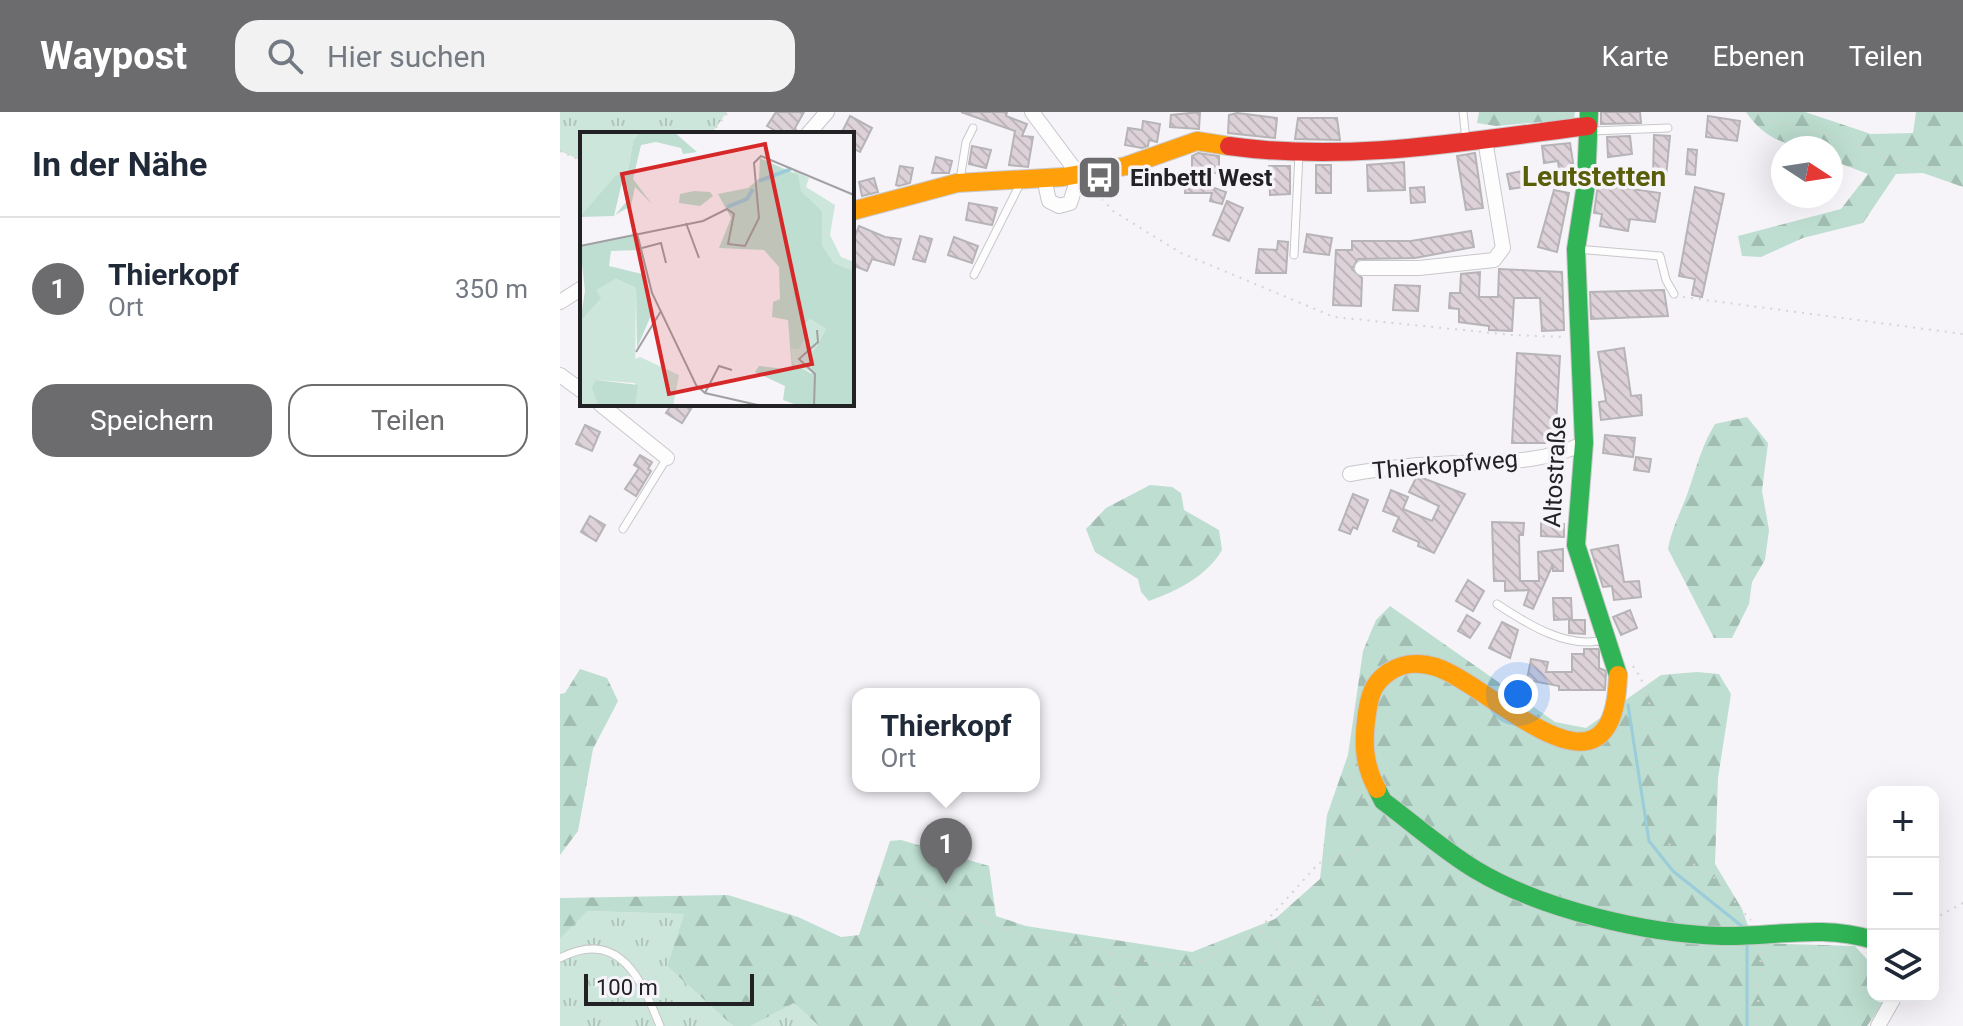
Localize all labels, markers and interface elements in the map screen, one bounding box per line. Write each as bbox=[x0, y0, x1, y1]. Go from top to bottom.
search box bbox=[235, 20, 795, 92]
text: Waypost bbox=[40, 34, 187, 78]
icon: search bbox=[263, 34, 307, 78]
text: Hier suchen bbox=[327, 39, 486, 74]
text: Karte bbox=[1602, 40, 1669, 73]
text: Ebenen bbox=[1713, 40, 1805, 73]
text: Teilen bbox=[1849, 40, 1923, 73]
inset map bbox=[580, 132, 854, 406]
north arrow bbox=[1771, 136, 1843, 208]
text: In der Nähe bbox=[32, 144, 207, 184]
bus stop icon: Einbettl West bbox=[1075, 154, 1123, 202]
district label: Leutstetten bbox=[1522, 160, 1666, 193]
place label: Einbettl West bbox=[1130, 164, 1272, 192]
text: Thierkopf bbox=[108, 257, 239, 292]
text: 1 bbox=[51, 274, 65, 304]
text: 350 m bbox=[455, 274, 528, 304]
text: Ort bbox=[108, 292, 144, 322]
button: Speichern bbox=[32, 384, 272, 457]
button: Teilen bbox=[288, 384, 528, 457]
street label: Altostraße bbox=[1538, 416, 1572, 528]
street label: Thierkopfweg bbox=[1371, 445, 1519, 485]
your location bbox=[1498, 674, 1538, 714]
popup bbox=[852, 688, 1040, 792]
text: Thierkopf bbox=[880, 708, 1012, 743]
text: Ort bbox=[880, 743, 916, 773]
map controls bbox=[1867, 786, 1939, 1002]
button: + bbox=[1867, 786, 1939, 858]
pin: 1 bbox=[920, 818, 972, 884]
button: − bbox=[1867, 858, 1939, 930]
button: layers bbox=[1867, 930, 1939, 1002]
scale bar bbox=[584, 970, 754, 1006]
text: 100 m bbox=[596, 975, 658, 1000]

